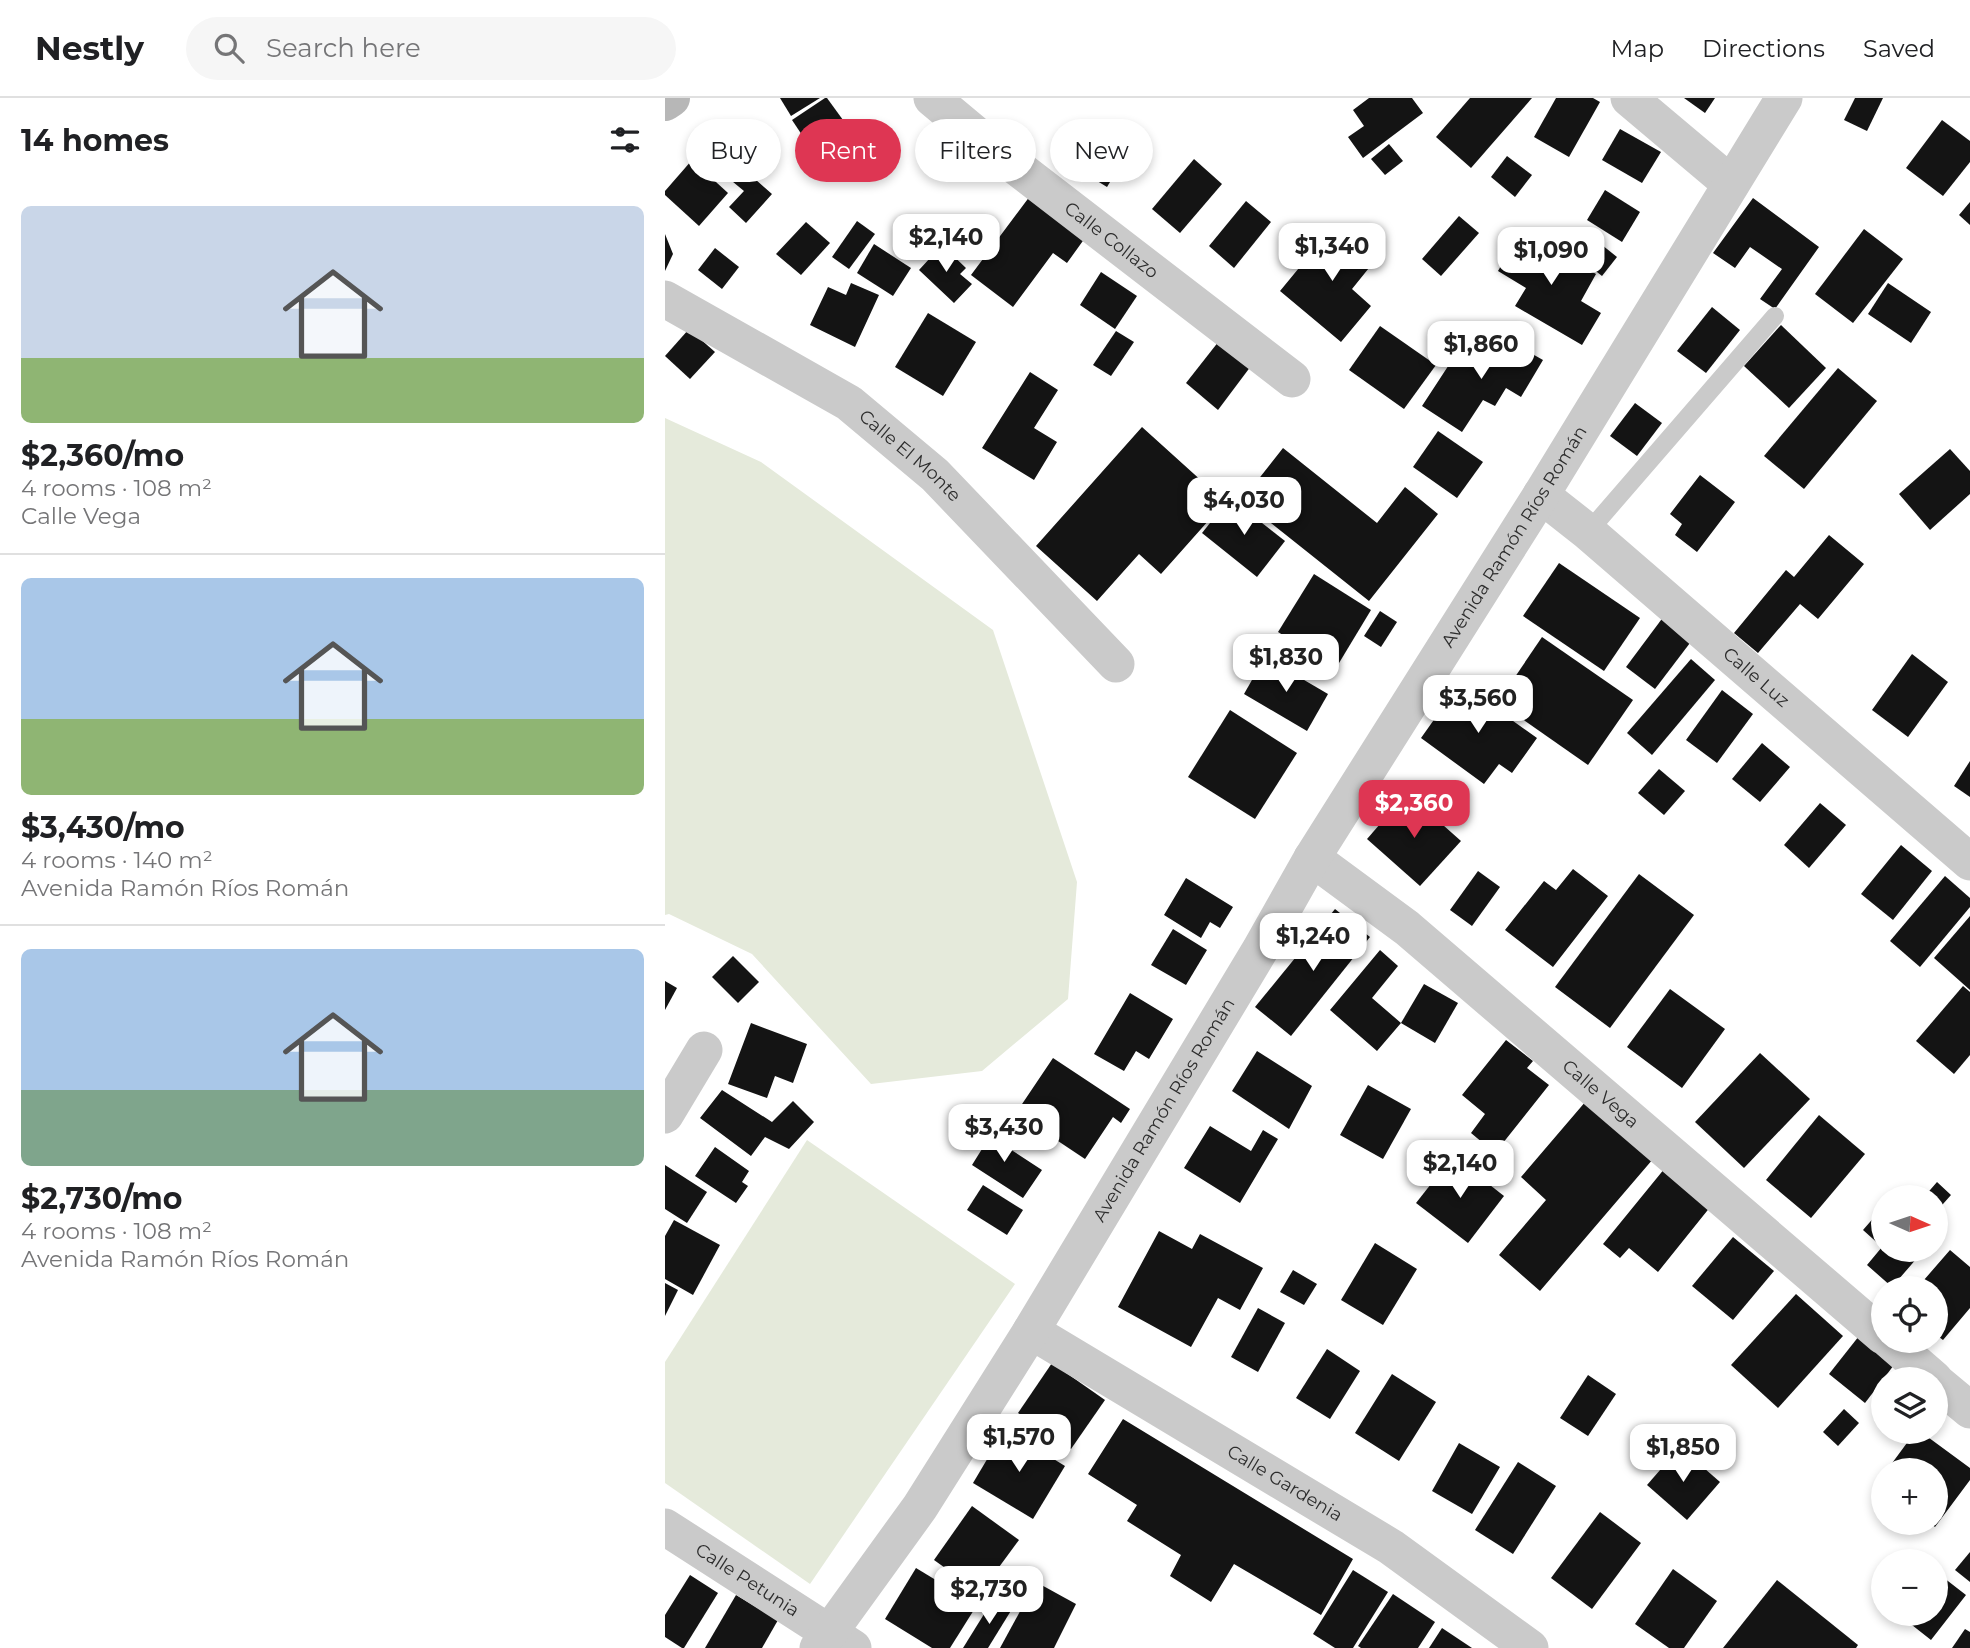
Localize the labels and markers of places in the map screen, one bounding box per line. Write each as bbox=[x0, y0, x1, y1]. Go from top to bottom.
pin: $2,140 bbox=[889, 214, 1003, 274]
pin: $1,340 bbox=[1275, 223, 1389, 283]
pin: $1,090 bbox=[1494, 228, 1608, 287]
pin: $1,860 bbox=[1424, 322, 1538, 381]
pin: $4,030 bbox=[1187, 478, 1301, 537]
pin: $1,830 bbox=[1229, 634, 1343, 694]
pin: $3,560 bbox=[1421, 676, 1535, 735]
pin: $2,360 bbox=[1357, 780, 1471, 840]
pin: $1,240 bbox=[1256, 914, 1370, 973]
pin: $3,430 bbox=[947, 1104, 1061, 1164]
pin: $2,140 bbox=[1403, 1140, 1517, 1200]
pin: $1,570 bbox=[962, 1414, 1076, 1474]
pin: $1,850 bbox=[1626, 1424, 1740, 1484]
pin: $2,730 bbox=[932, 1566, 1046, 1626]

